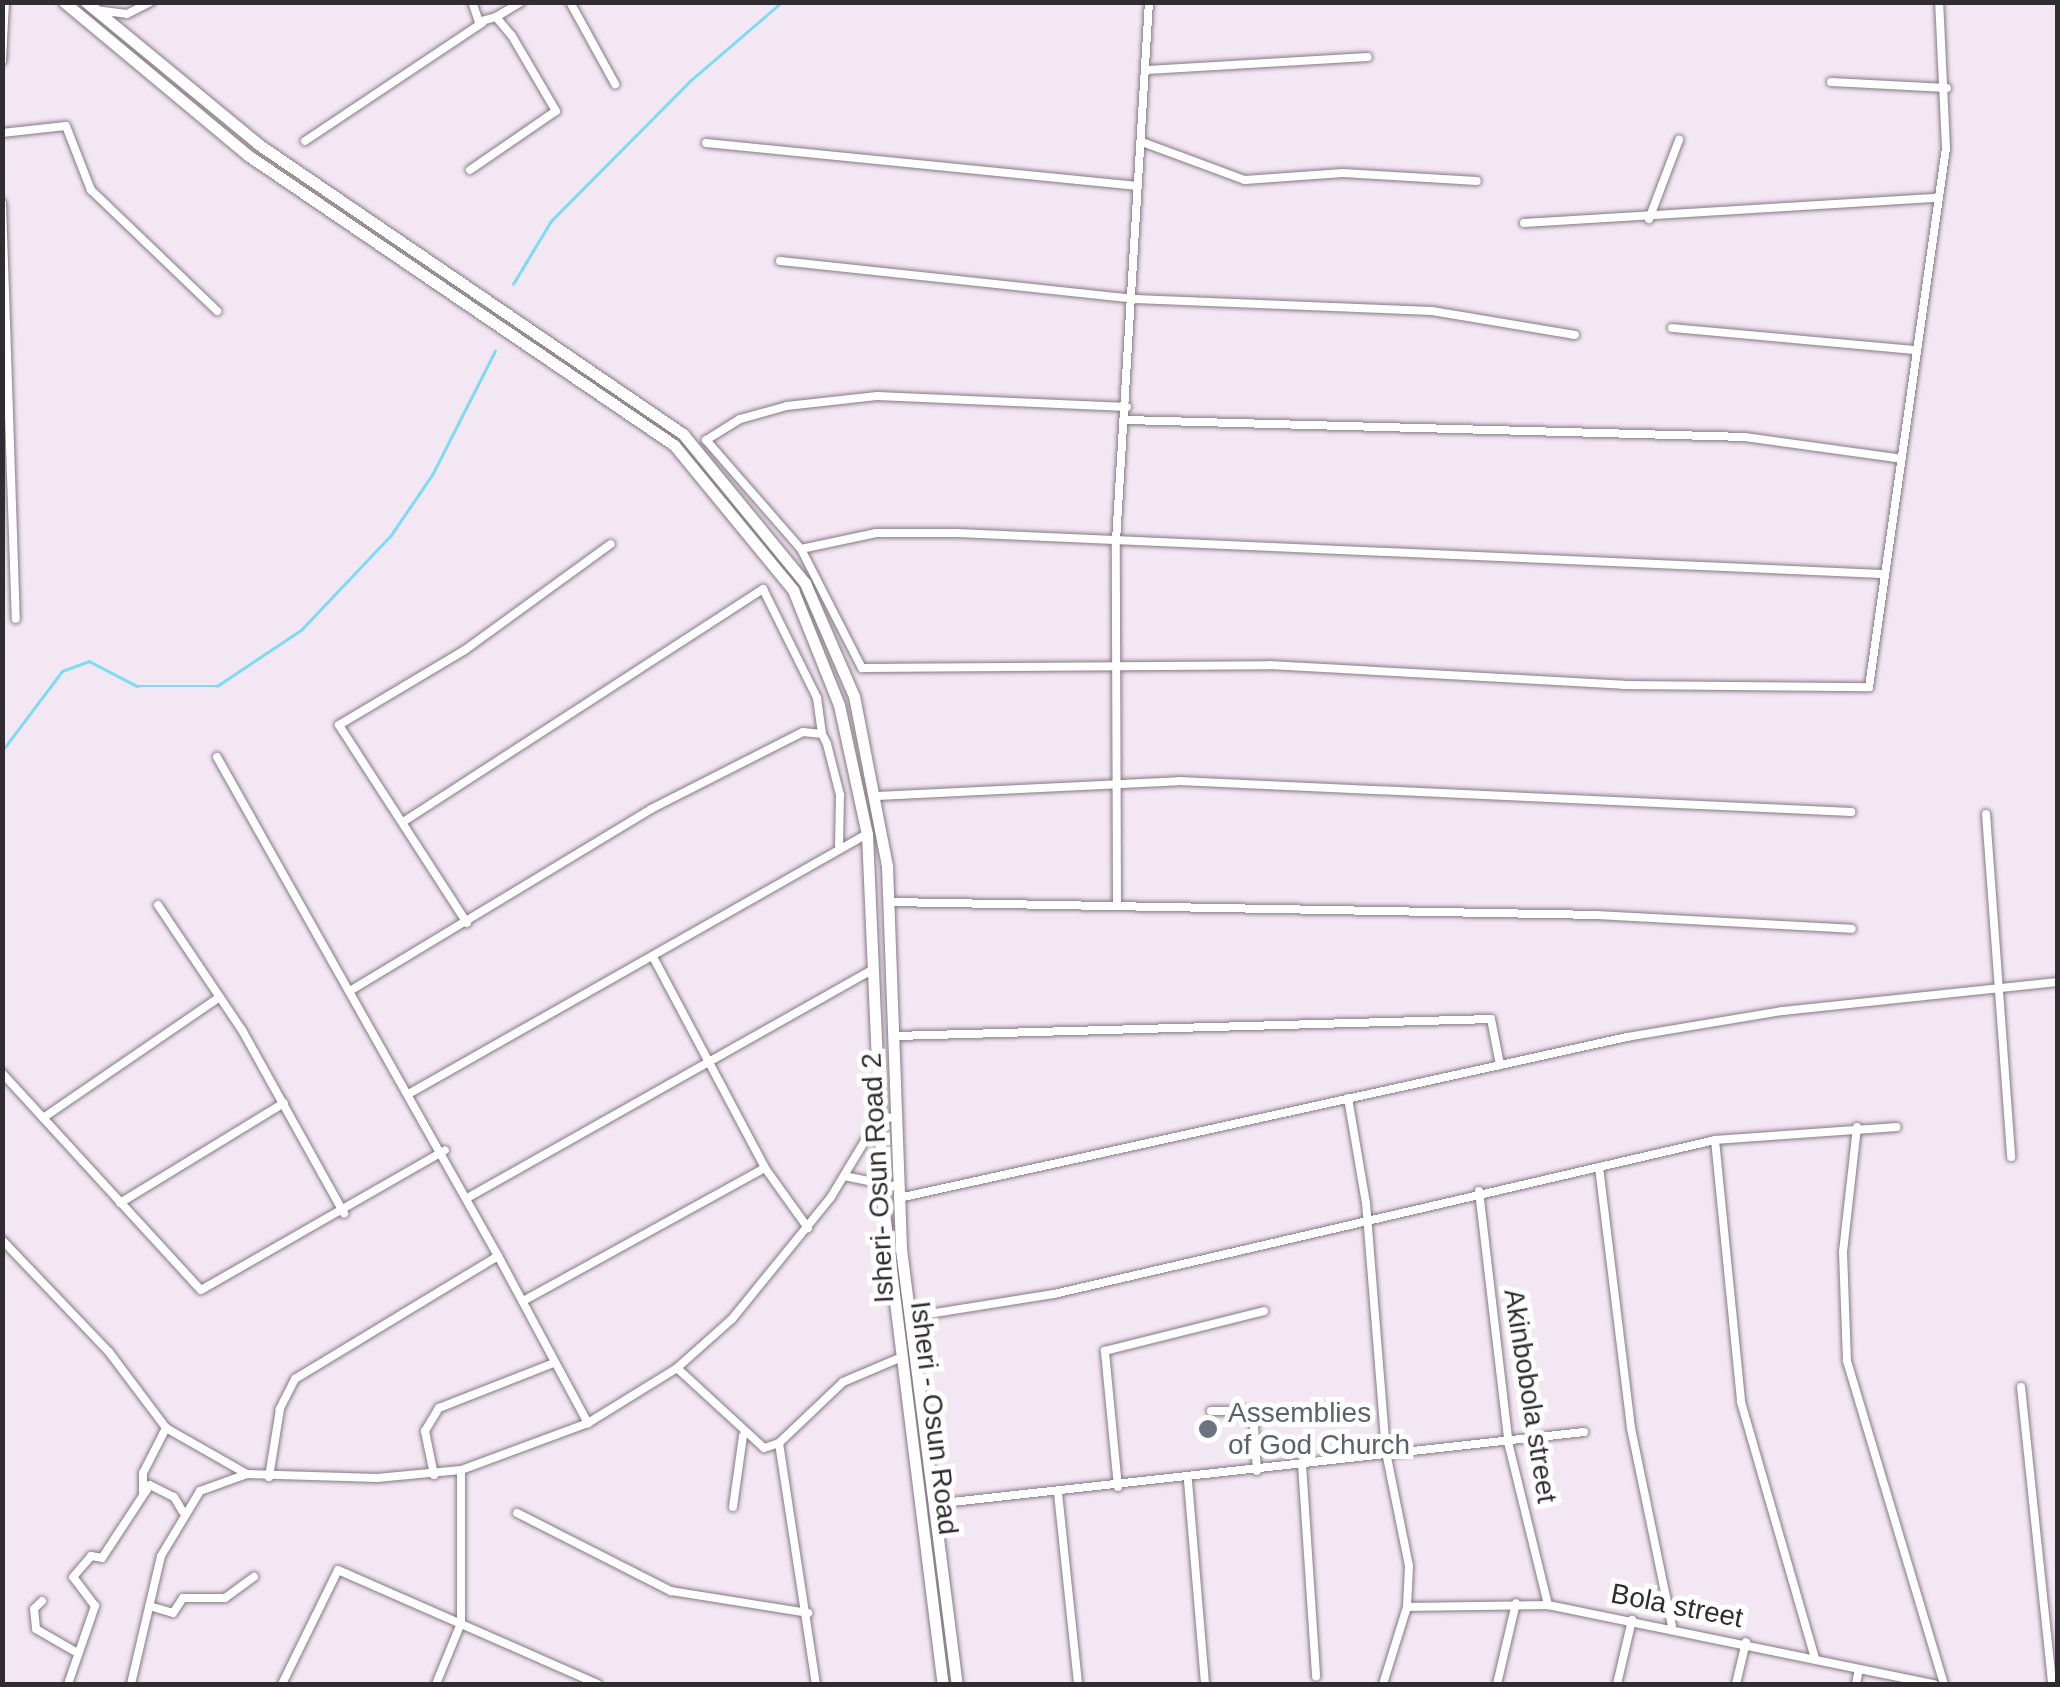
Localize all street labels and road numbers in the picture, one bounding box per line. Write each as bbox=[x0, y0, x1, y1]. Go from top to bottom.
street label: Isheri- Osun Road 2 bbox=[855, 1052, 901, 1304]
street label: Akinbobola street bbox=[1496, 1287, 1564, 1505]
street label: Isheri - Osun Road bbox=[903, 1299, 965, 1537]
street label: Bola street bbox=[1608, 1577, 1746, 1635]

